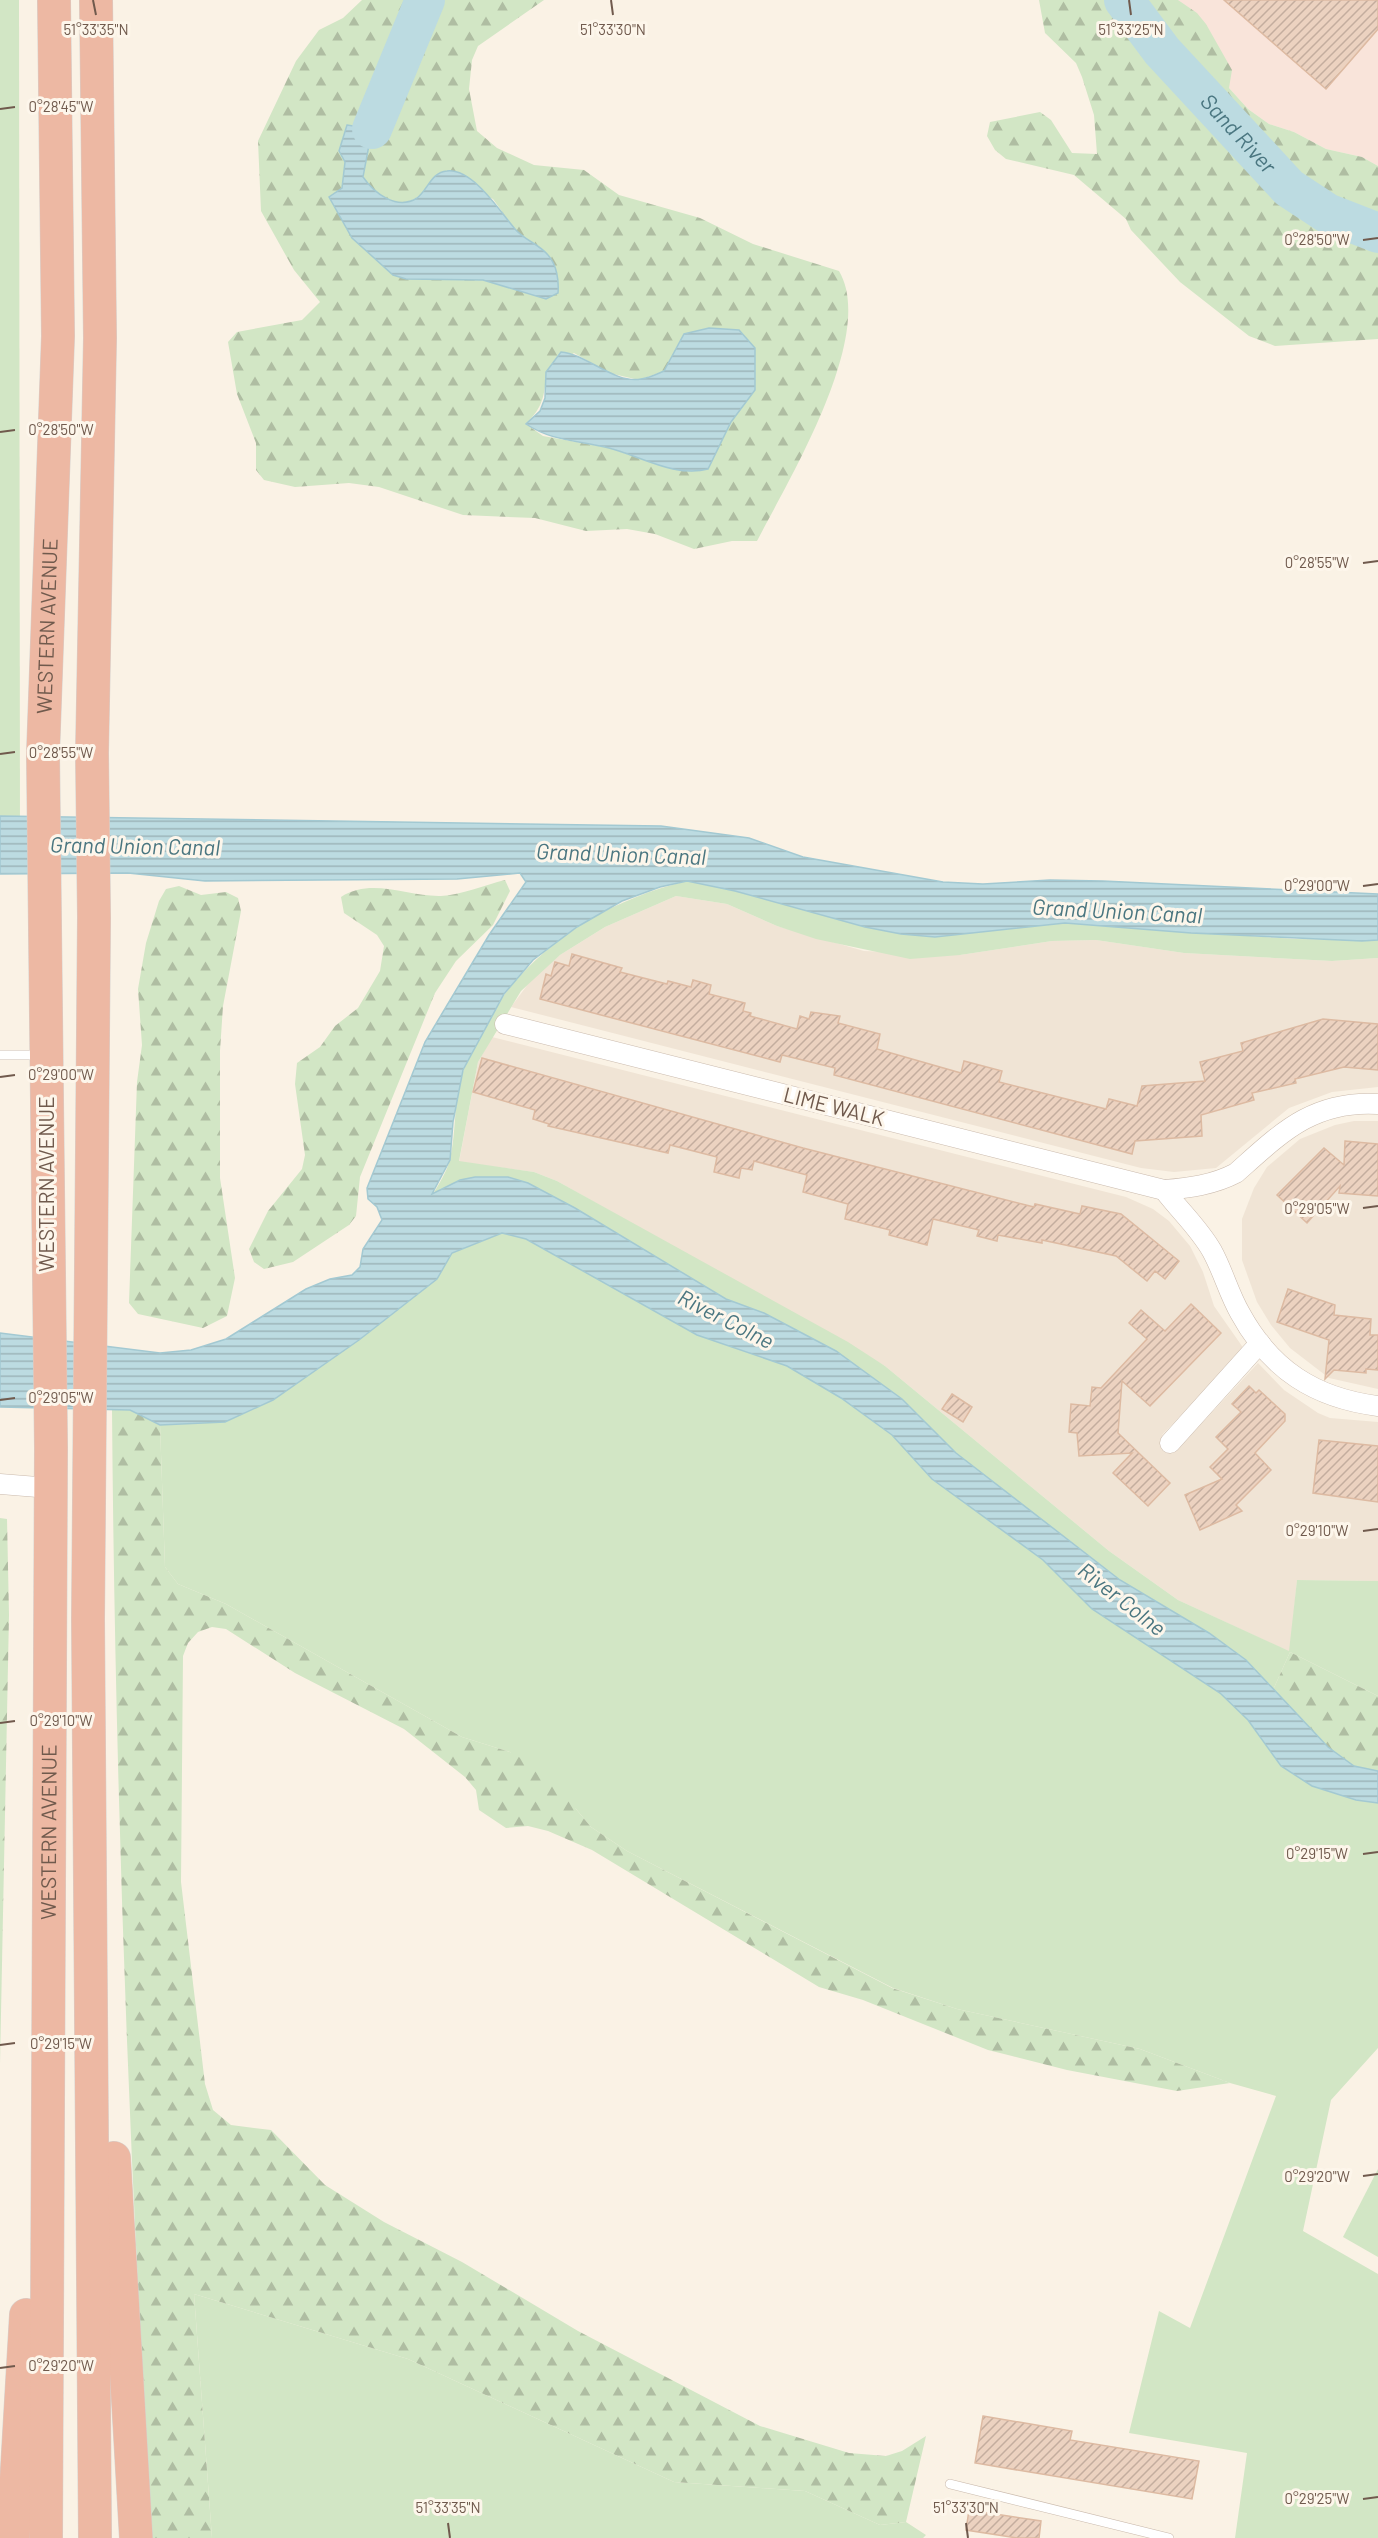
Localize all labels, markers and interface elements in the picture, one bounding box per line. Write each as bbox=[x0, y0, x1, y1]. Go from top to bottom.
text: 51°33'35"N bbox=[63, 20, 129, 38]
text: 51°33'30"N bbox=[580, 20, 646, 38]
text: 51°33'25"N bbox=[1098, 20, 1164, 38]
water label: Sand River bbox=[1196, 88, 1283, 179]
text: 0°28'45"W bbox=[29, 97, 93, 115]
text: 0°28'50"W bbox=[1284, 230, 1350, 248]
text: 0°28'50"W bbox=[28, 420, 94, 438]
street label: WESTERN AVENUE bbox=[30, 538, 62, 714]
text: 0°28'55"W bbox=[1285, 553, 1349, 571]
text: 0°28'55"W bbox=[29, 743, 93, 761]
water label: Grand Union Canal bbox=[50, 831, 220, 859]
water label: Grand Union Canal bbox=[536, 837, 707, 869]
text: 0°29'00"W bbox=[1284, 876, 1350, 894]
water label: Grand Union Canal bbox=[1031, 893, 1203, 927]
text: 0°29'00"W bbox=[28, 1065, 94, 1083]
street label: LIME WALK bbox=[781, 1081, 888, 1130]
street label: WESTERN AVENUE bbox=[33, 1096, 58, 1272]
text: 0°29'05"W bbox=[1284, 1199, 1350, 1217]
water label: River Colne bbox=[674, 1283, 779, 1353]
text: 0°29'05"W bbox=[28, 1388, 94, 1406]
text: 0°29'10"W bbox=[1286, 1521, 1348, 1539]
water label: River Colne bbox=[1074, 1556, 1172, 1640]
text: 0°29'10"W bbox=[30, 1711, 92, 1729]
street label: WESTERN AVENUE bbox=[35, 1744, 61, 1920]
text: 0°29'15"W bbox=[1286, 1844, 1348, 1862]
text: 0°29'15"W bbox=[30, 2034, 92, 2052]
text: 0°29'20"W bbox=[1284, 2167, 1350, 2185]
text: 0°29'20"W bbox=[28, 2356, 94, 2374]
text: 0°29'25"W bbox=[1285, 2489, 1349, 2507]
text: 51°33'35"N bbox=[415, 2498, 481, 2516]
text: 51°33'30"N bbox=[933, 2498, 999, 2516]

